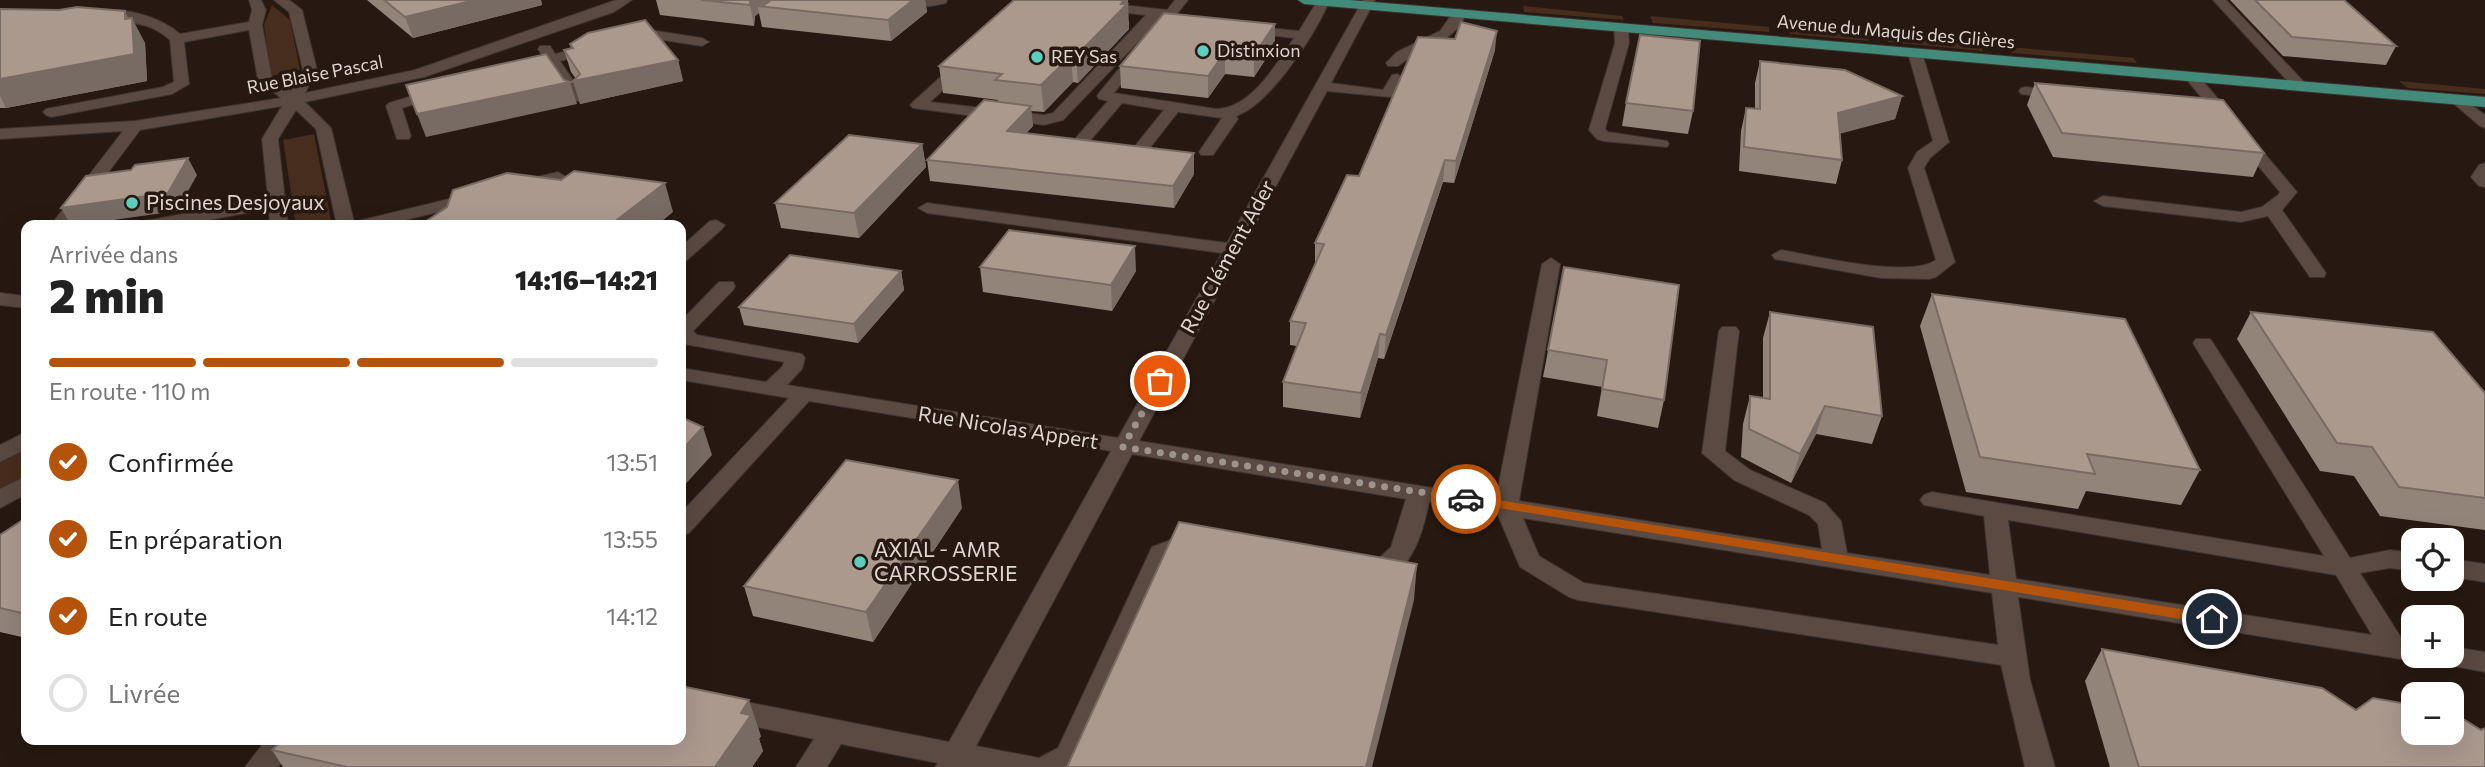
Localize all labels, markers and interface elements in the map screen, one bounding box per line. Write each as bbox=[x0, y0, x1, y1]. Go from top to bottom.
street label: Avenue du Maquis des Glières bbox=[1776, 10, 2016, 52]
place label: Distinxion bbox=[1217, 39, 1301, 61]
marker: Distinxion bbox=[1195, 43, 1211, 59]
place label: REY Sas bbox=[1051, 45, 1117, 67]
marker: REY Sas bbox=[1029, 49, 1045, 65]
street label: Rue Blaise Pascal bbox=[245, 50, 385, 98]
street label: Rue Clément Ader bbox=[1174, 175, 1279, 337]
place label: Piscines Desjoyaux bbox=[146, 189, 325, 214]
marker: Piscines Desjoyaux bbox=[124, 195, 140, 211]
text: Arrivée dans bbox=[49, 240, 178, 268]
text: 14:16–14:21 bbox=[515, 264, 658, 295]
text: 2 min bbox=[49, 266, 165, 322]
pin bbox=[1130, 351, 1190, 411]
icon: bag bbox=[1141, 362, 1179, 400]
text: En route · 110 m bbox=[49, 377, 210, 405]
street label: Rue Nicolas Appert bbox=[916, 400, 1100, 453]
icon: check bbox=[49, 443, 87, 481]
text: Confirmée bbox=[108, 446, 234, 477]
text: 13:51 bbox=[607, 448, 658, 476]
courier bbox=[1431, 464, 1501, 534]
icon: car bbox=[1447, 480, 1485, 518]
icon: check bbox=[49, 520, 87, 558]
text: En préparation bbox=[108, 523, 283, 554]
text: 13:55 bbox=[603, 525, 658, 553]
map controls bbox=[2401, 528, 2464, 745]
button: locate bbox=[2401, 528, 2464, 591]
place label: AXIAL - AMR CARROSSERIE bbox=[874, 536, 1017, 585]
marker: AXIAL - AMR CARROSSERIE bbox=[852, 554, 868, 570]
pin bbox=[2182, 589, 2242, 649]
icon: check bbox=[49, 597, 87, 635]
text: En route bbox=[108, 600, 208, 631]
icon: home bbox=[2193, 600, 2231, 638]
text: 14:12 bbox=[606, 602, 658, 630]
button: + bbox=[2401, 605, 2464, 668]
text: Livrée bbox=[108, 677, 180, 708]
button: − bbox=[2401, 682, 2464, 745]

